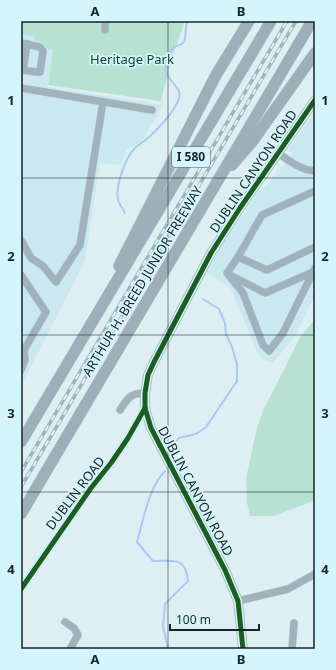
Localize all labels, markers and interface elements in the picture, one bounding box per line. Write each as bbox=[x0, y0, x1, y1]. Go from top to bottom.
text: A bbox=[91, 2, 100, 20]
text: B bbox=[237, 2, 245, 20]
park label: Heritage Park bbox=[90, 50, 174, 68]
text: 1 bbox=[7, 91, 15, 109]
text: 1 bbox=[321, 91, 329, 109]
street label: DUBLIN CANYON ROAD bbox=[205, 106, 301, 236]
road number: I 580 bbox=[172, 147, 210, 167]
street label: ARTHUR H. BREED JUNIOR FREEWAY bbox=[78, 182, 207, 380]
text: 2 bbox=[7, 247, 15, 265]
text: 2 bbox=[321, 247, 329, 265]
text: 3 bbox=[7, 404, 15, 422]
text: 3 bbox=[321, 404, 329, 422]
street label: DUBLIN CANYON ROAD bbox=[154, 423, 238, 559]
street label: DUBLIN ROAD bbox=[41, 453, 109, 533]
text: 4 bbox=[7, 560, 15, 578]
text: 4 bbox=[321, 560, 329, 578]
scale bar bbox=[170, 606, 259, 632]
text: 100 m bbox=[176, 611, 211, 628]
text: A bbox=[91, 650, 100, 668]
text: B bbox=[237, 650, 245, 668]

